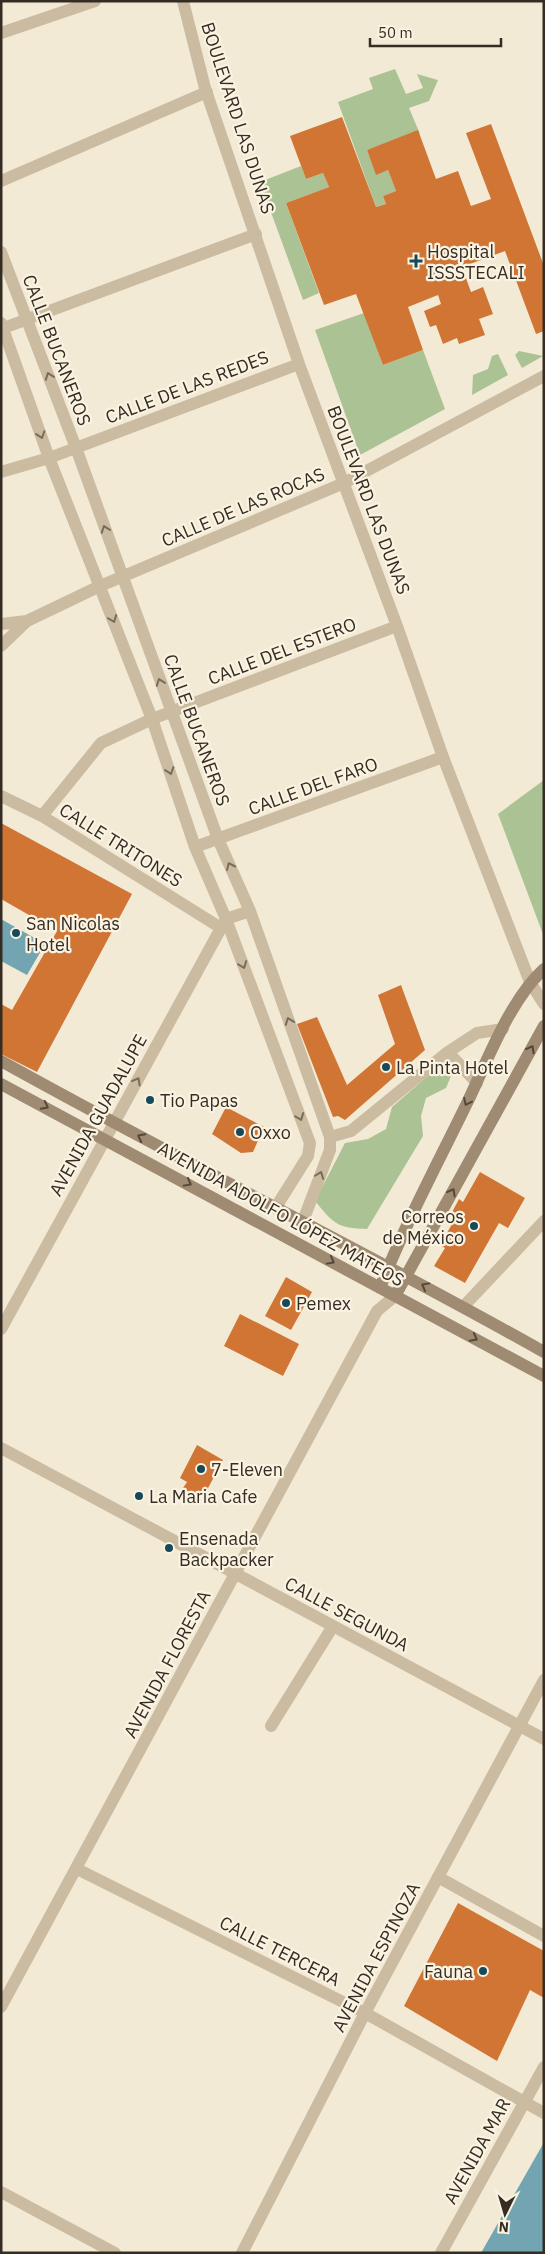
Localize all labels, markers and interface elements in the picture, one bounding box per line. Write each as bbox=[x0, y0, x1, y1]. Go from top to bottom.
scale bar bbox=[370, 15, 501, 47]
street label: BOULEVARD LAS DUNAS bbox=[196, 19, 280, 217]
text: 50 m bbox=[378, 23, 413, 42]
place label: Hospital ISSSTECALI bbox=[427, 240, 525, 284]
marker: Hospital ISSSTECALI bbox=[409, 254, 423, 268]
street label: CALLE BUCANEROS bbox=[18, 271, 96, 429]
street label: CALLE DE LAS REDES bbox=[102, 345, 272, 429]
one-way arrow bbox=[45, 372, 55, 381]
street label: BOULEVARD LAS DUNAS bbox=[322, 402, 416, 598]
one-way arrow bbox=[35, 430, 45, 439]
street label: CALLE DE LAS ROCAS bbox=[158, 462, 328, 552]
one-way arrow bbox=[101, 525, 111, 533]
street label: CALLE DEL ESTERO bbox=[205, 612, 359, 690]
one-way arrow bbox=[106, 614, 117, 623]
street label: CALLE BUCANEROS bbox=[159, 651, 235, 809]
one-way arrow bbox=[155, 678, 165, 686]
street label: CALLE DEL FARO bbox=[245, 752, 381, 820]
one-way arrow bbox=[164, 766, 174, 775]
street label: CALLE TRITONES bbox=[55, 798, 187, 892]
one-way arrow bbox=[226, 862, 236, 871]
place label: San Nicolas Hotel bbox=[26, 912, 120, 956]
marker: San Nicolas Hotel bbox=[10, 927, 22, 939]
one-way arrow bbox=[237, 960, 247, 968]
one-way arrow bbox=[285, 1017, 295, 1026]
street label: AVENIDA GUADALUPE bbox=[44, 1030, 152, 1200]
one-way arrow bbox=[525, 1046, 535, 1055]
place label: La Pinta Hotel bbox=[396, 1056, 509, 1079]
marker: La Pinta Hotel bbox=[380, 1061, 392, 1073]
one-way arrow bbox=[131, 1077, 141, 1086]
place label: Tio Papas bbox=[160, 1089, 238, 1112]
marker: Tio Papas bbox=[144, 1094, 156, 1106]
one-way arrow bbox=[464, 1097, 474, 1106]
one-way arrow bbox=[39, 1100, 48, 1110]
one-way arrow bbox=[294, 1112, 304, 1121]
place label: Oxxo bbox=[250, 1121, 291, 1144]
marker: Oxxo bbox=[234, 1126, 246, 1138]
one-way arrow bbox=[137, 1133, 146, 1143]
street label: AVENIDA ADOLFO LÓPEZ MATEOS bbox=[154, 1136, 408, 1292]
one-way arrow bbox=[314, 1171, 324, 1180]
one-way arrow bbox=[183, 1177, 192, 1187]
one-way arrow bbox=[446, 1188, 456, 1197]
place label: Correos de México bbox=[382, 1205, 464, 1249]
marker: Correos de México bbox=[468, 1220, 480, 1232]
one-way arrow bbox=[325, 1254, 334, 1264]
one-way arrow bbox=[421, 1282, 430, 1292]
place label: Pemex bbox=[296, 1292, 351, 1315]
marker: Pemex bbox=[280, 1297, 292, 1309]
one-way arrow bbox=[468, 1332, 477, 1342]
place label: 7-Eleven bbox=[211, 1458, 283, 1481]
marker: 7-Eleven bbox=[195, 1463, 207, 1475]
place label: La Maria Cafe bbox=[149, 1485, 258, 1508]
marker: La Maria Cafe bbox=[133, 1490, 145, 1502]
place label: Ensenada Backpacker bbox=[179, 1527, 274, 1571]
marker: Ensenada Backpacker bbox=[163, 1542, 175, 1554]
street label: CALLE SEGUNDA bbox=[281, 1572, 413, 1657]
street label: AVENIDA FLORESTA bbox=[118, 1586, 216, 1742]
street label: AVENIDA ESPINOZA bbox=[327, 1878, 425, 2036]
street label: CALLE TERCERA bbox=[216, 1911, 345, 1991]
place label: Fauna bbox=[424, 1960, 473, 1983]
marker: Fauna bbox=[477, 1965, 489, 1977]
street label: AVENIDA MAR bbox=[438, 2094, 516, 2208]
north arrow bbox=[480, 2189, 530, 2239]
text: N bbox=[498, 2218, 510, 2236]

